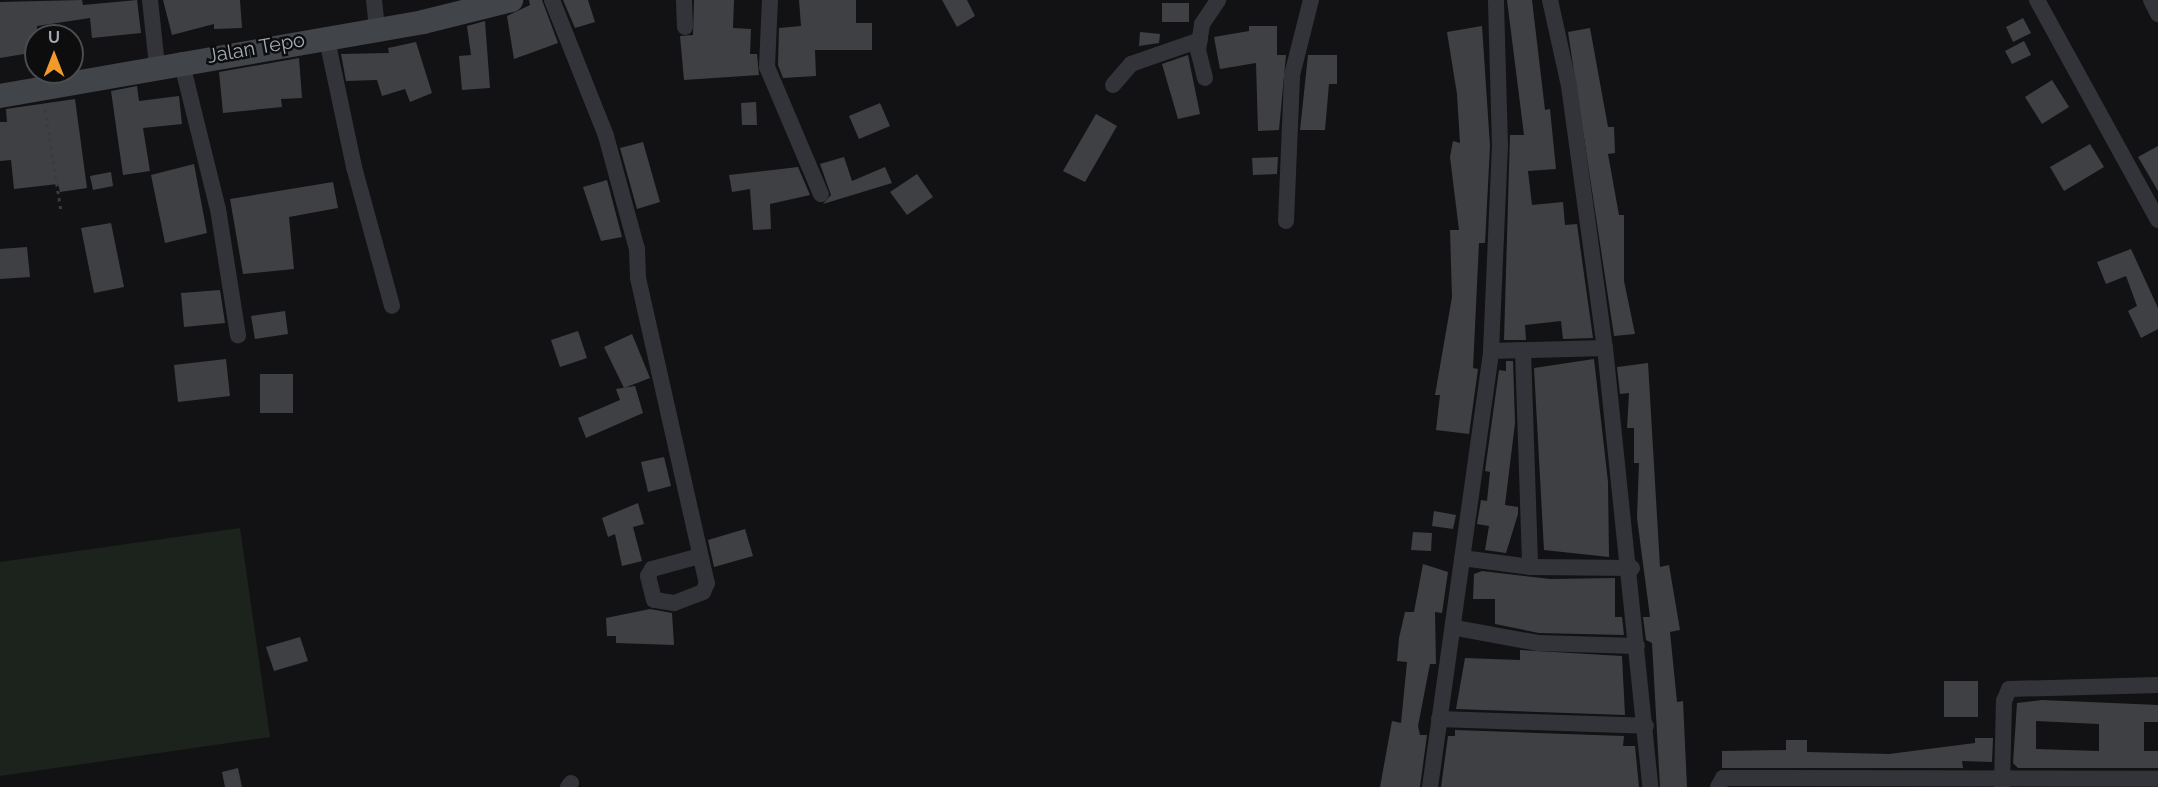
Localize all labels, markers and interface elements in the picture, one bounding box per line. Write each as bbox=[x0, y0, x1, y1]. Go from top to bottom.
north arrow bbox=[24, 24, 84, 84]
text: U bbox=[48, 28, 60, 47]
street label: Jalan Tepo bbox=[205, 28, 307, 68]

